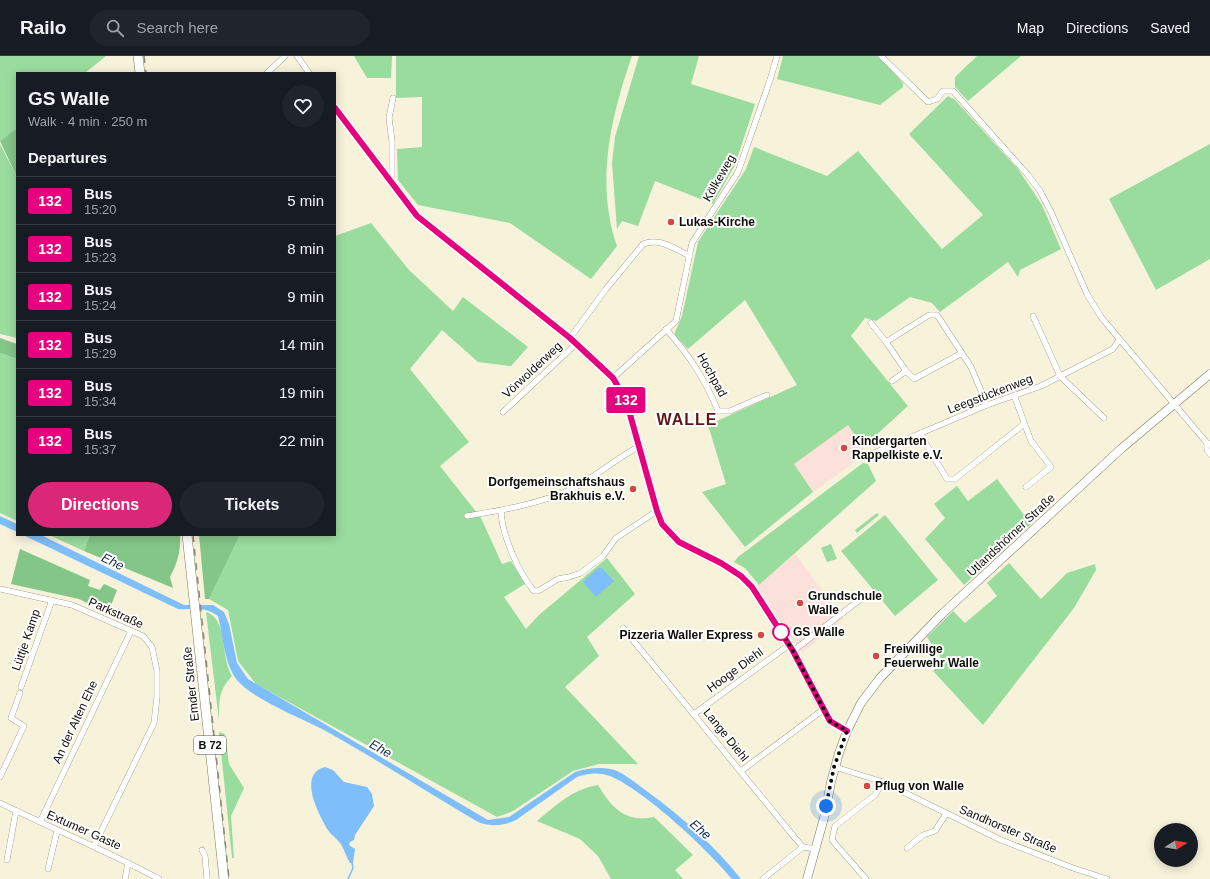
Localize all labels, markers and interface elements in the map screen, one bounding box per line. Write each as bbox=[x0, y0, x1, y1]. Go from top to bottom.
search box bbox=[90, 10, 370, 46]
text: Railo bbox=[20, 17, 66, 38]
icon: search bbox=[104, 17, 126, 39]
text: Search here bbox=[136, 19, 218, 36]
text: Map bbox=[1017, 20, 1044, 36]
text: Directions bbox=[1066, 20, 1128, 36]
text: Saved bbox=[1150, 20, 1190, 36]
button: heart bbox=[282, 85, 324, 127]
text: GS Walle bbox=[28, 88, 110, 109]
text: Walk · 4 min · 250 m bbox=[28, 114, 147, 129]
text: Departures bbox=[28, 149, 107, 166]
street label: Kölkeweg bbox=[700, 152, 738, 204]
text: Bus bbox=[84, 185, 112, 202]
text: 5 min bbox=[287, 192, 324, 209]
text: 132 bbox=[38, 193, 62, 209]
text: 15:20 bbox=[84, 202, 117, 217]
place label: Lukas-Kirche bbox=[679, 215, 755, 229]
marker: Lukas-Kirche bbox=[666, 217, 676, 227]
text: Bus bbox=[84, 233, 112, 250]
text: 8 min bbox=[287, 240, 324, 257]
text: 132 bbox=[38, 241, 62, 257]
text: 15:23 bbox=[84, 250, 117, 265]
text: Bus bbox=[84, 281, 112, 298]
text: 9 min bbox=[287, 288, 324, 305]
text: 132 bbox=[38, 289, 62, 305]
text: 15:24 bbox=[84, 298, 117, 313]
text: Bus bbox=[84, 329, 112, 346]
text: 14 min bbox=[279, 336, 324, 353]
text: 132 bbox=[38, 337, 62, 353]
street label: Vörwolderweg bbox=[499, 339, 565, 401]
text: 15:29 bbox=[84, 346, 117, 361]
street label: Hochpad bbox=[694, 351, 730, 399]
street label: Leegstückenweg bbox=[945, 371, 1035, 417]
text: Bus bbox=[84, 377, 112, 394]
text: 19 min bbox=[279, 384, 324, 401]
text: 132 bbox=[38, 385, 62, 401]
line badge: 132 bbox=[603, 387, 649, 413]
text: 132 bbox=[614, 392, 638, 408]
text: 15:34 bbox=[84, 394, 117, 409]
district label: WALLE bbox=[657, 411, 718, 428]
text: Bus bbox=[84, 425, 112, 442]
text: 22 min bbox=[279, 432, 324, 449]
text: 132 bbox=[38, 433, 62, 449]
place label: Kindergarten Rappelkiste e.V. bbox=[852, 434, 943, 462]
text: 15:37 bbox=[84, 442, 117, 457]
marker: Kindergarten Rappelkiste e.V. bbox=[839, 443, 849, 453]
place label: Dorfgemeinschaftshaus Brakhuis e.V. bbox=[488, 475, 625, 503]
button: Directions bbox=[28, 482, 172, 528]
button: Tickets bbox=[180, 482, 324, 528]
marker: Dorfgemeinschaftshaus Brakhuis e.V. bbox=[628, 484, 638, 494]
street label: Utlandshörner Straße bbox=[964, 491, 1058, 579]
water label: Ehe bbox=[99, 550, 126, 573]
place label: Grundschule Walle bbox=[808, 589, 882, 617]
street label: Parkstraße bbox=[86, 595, 146, 631]
marker: Grundschule Walle bbox=[795, 598, 805, 608]
street label: Lüttje Kamp bbox=[9, 607, 43, 673]
marker: GS Walle bbox=[772, 623, 790, 641]
place label: GS Walle bbox=[793, 625, 845, 639]
place label: Pizzeria Waller Express bbox=[619, 628, 753, 642]
marker: Pizzeria Waller Express bbox=[756, 630, 766, 640]
place label: Freiwillige Feuerwehr Walle bbox=[884, 642, 979, 670]
street label: Hooge Diehl bbox=[704, 645, 766, 695]
street label: Emder Straße bbox=[180, 646, 202, 722]
marker: Freiwillige Feuerwehr Walle bbox=[871, 651, 881, 661]
street label: An der Alten Ehe bbox=[50, 678, 101, 766]
street label: Lange Diehl bbox=[700, 706, 752, 764]
road number: B 72 bbox=[194, 736, 226, 754]
water label: Ehe bbox=[367, 736, 395, 761]
place label: Pflug von Walle bbox=[875, 779, 964, 793]
marker: Pflug von Walle bbox=[862, 781, 872, 791]
your location bbox=[816, 796, 836, 816]
street label: Sandhorster Straße bbox=[957, 802, 1059, 856]
street label: Extumer Gaste bbox=[45, 807, 124, 853]
water label: Ehe bbox=[687, 816, 714, 843]
north arrow bbox=[1154, 823, 1198, 867]
map controls bbox=[1154, 823, 1198, 867]

